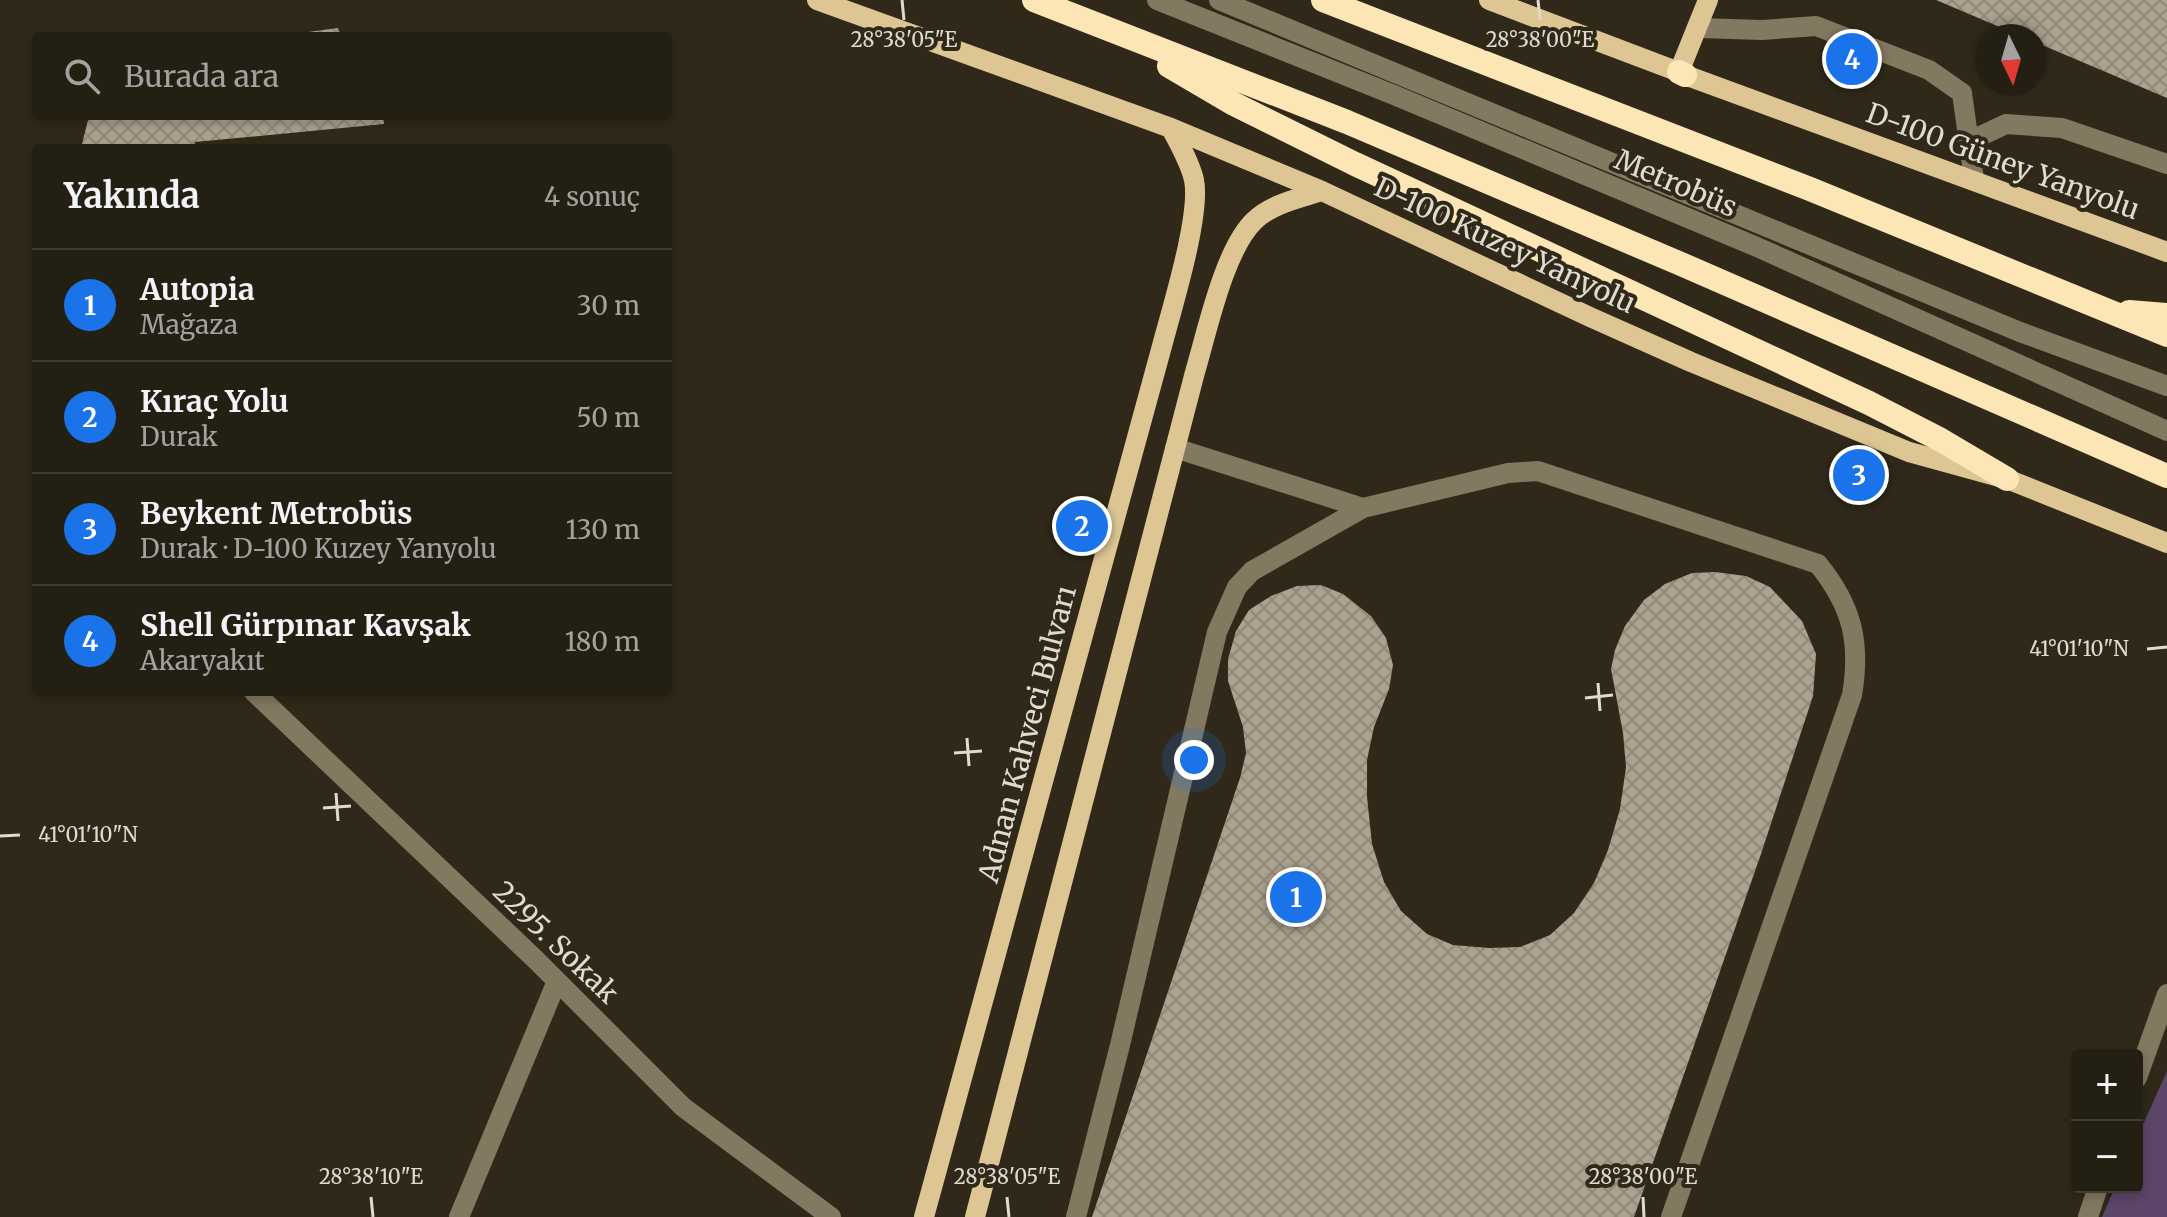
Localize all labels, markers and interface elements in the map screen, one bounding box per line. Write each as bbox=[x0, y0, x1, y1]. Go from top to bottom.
north arrow bbox=[1975, 24, 2047, 96]
text: 28°38'05"E bbox=[851, 27, 957, 52]
text: 28°38'00"E bbox=[1486, 27, 1595, 52]
pin: 4 bbox=[1826, 29, 1878, 89]
search box bbox=[32, 32, 672, 120]
icon: search bbox=[60, 54, 104, 98]
text: Burada ara bbox=[124, 57, 279, 95]
street label: D-100 Güney Yanyolu bbox=[1861, 95, 2145, 227]
street label: Metrobüs bbox=[1609, 141, 1743, 225]
street label: D-100 Kuzey Yanyolu bbox=[1369, 169, 1641, 321]
text: Yakında bbox=[64, 175, 200, 217]
text: 4 sonuç bbox=[544, 180, 640, 213]
text: Autopia bbox=[140, 270, 255, 308]
text: 1 bbox=[84, 289, 96, 322]
text: 30 m bbox=[577, 289, 640, 322]
text: Mağaza bbox=[140, 308, 238, 341]
text: Kıraç Yolu bbox=[140, 382, 289, 420]
text: 2 bbox=[82, 401, 98, 434]
text: 50 m bbox=[576, 401, 640, 434]
text: Durak bbox=[140, 420, 218, 453]
pin: 3 bbox=[1833, 445, 1885, 505]
text: Beykent Metrobüs bbox=[140, 494, 413, 532]
pin: 2 bbox=[1056, 496, 1108, 556]
text: 3 bbox=[83, 513, 97, 546]
text: 130 m bbox=[566, 513, 640, 546]
text: Durak · D-100 Kuzey Yanyolu bbox=[140, 532, 497, 565]
street label: Adnan Kahveci Bulvarı bbox=[970, 582, 1084, 887]
text: Shell Gürpınar Kavşak bbox=[140, 606, 471, 644]
text: 4 bbox=[82, 625, 98, 658]
text: 180 m bbox=[565, 625, 640, 658]
text: 41°01'10"N bbox=[2029, 636, 2129, 661]
text: Akaryakıt bbox=[140, 644, 265, 677]
your location bbox=[1174, 740, 1214, 780]
text: 41°01'10"N bbox=[38, 822, 138, 847]
pin: 1 bbox=[1270, 867, 1322, 927]
street label: 2295. Sokak bbox=[486, 873, 626, 1011]
map controls bbox=[2071, 1049, 2143, 1193]
button: + bbox=[2071, 1049, 2143, 1121]
button: − bbox=[2071, 1121, 2143, 1193]
text: 28°38'10"E bbox=[319, 1164, 423, 1189]
text: 28°38'05"E bbox=[954, 1164, 1060, 1189]
text: 28°38'00"E bbox=[1589, 1164, 1698, 1189]

